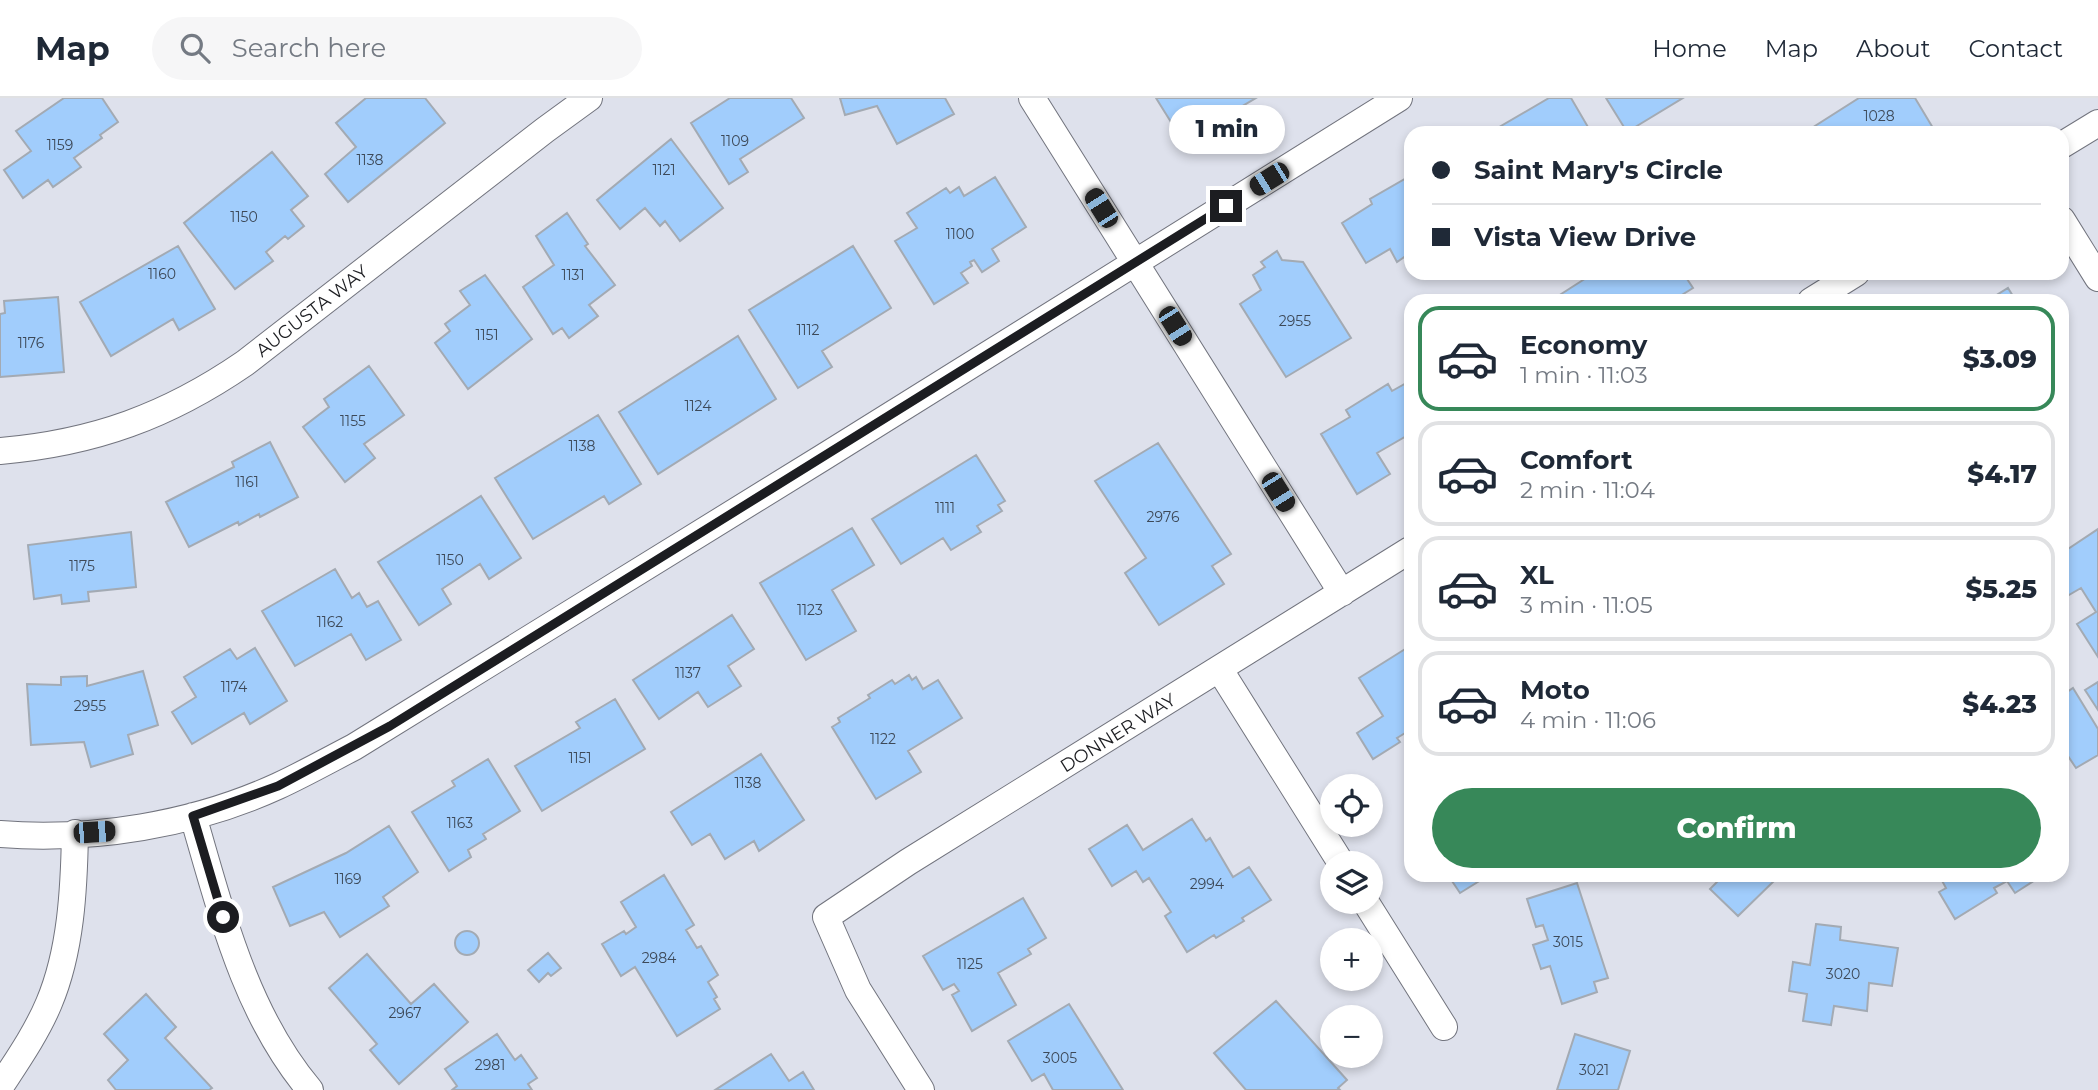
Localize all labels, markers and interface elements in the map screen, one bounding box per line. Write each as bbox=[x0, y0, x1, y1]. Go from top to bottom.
search box bbox=[152, 17, 642, 80]
text: Map bbox=[35, 28, 110, 68]
icon: search bbox=[176, 29, 214, 67]
text: Search here bbox=[232, 32, 386, 64]
text: Home bbox=[1652, 34, 1727, 63]
text: Map bbox=[1765, 34, 1818, 63]
text: About bbox=[1856, 34, 1930, 63]
text: Contact bbox=[1968, 34, 2063, 63]
callout: 1 min bbox=[1168, 105, 1284, 154]
house number: 1028 bbox=[1863, 107, 1895, 125]
text: 1 min bbox=[1195, 115, 1259, 143]
house number: 1109 bbox=[721, 132, 749, 150]
house number: 1159 bbox=[47, 136, 73, 154]
house number: 1138 bbox=[357, 151, 384, 169]
text: Saint Mary's Circle bbox=[1474, 154, 1723, 186]
car bbox=[1246, 159, 1293, 199]
house number: 1121 bbox=[652, 161, 676, 179]
car bbox=[1081, 185, 1122, 231]
route end bbox=[1210, 190, 1242, 222]
house number: 1150 bbox=[230, 208, 258, 226]
text: Vista View Drive bbox=[1474, 221, 1696, 253]
house number: 1100 bbox=[946, 225, 974, 243]
street label: AUGUSTA WAY bbox=[252, 260, 373, 362]
house number: 1160 bbox=[148, 265, 176, 283]
house number: 1131 bbox=[561, 266, 585, 284]
car bbox=[1155, 303, 1196, 349]
house number: 2955 bbox=[1279, 312, 1311, 330]
house number: 1112 bbox=[796, 321, 820, 339]
house number: 1151 bbox=[475, 326, 499, 344]
icon: car bbox=[1436, 327, 1499, 390]
text: Economy bbox=[1520, 329, 1647, 361]
house number: 1176 bbox=[18, 334, 45, 352]
text: $3.09 bbox=[1963, 343, 2037, 375]
text: 1 min · 11:03 bbox=[1520, 361, 1648, 389]
house number: 1124 bbox=[685, 397, 712, 415]
house number: 1155 bbox=[340, 412, 366, 430]
house number: 1138 bbox=[569, 437, 596, 455]
icon: car bbox=[1436, 442, 1499, 505]
text: Comfort bbox=[1520, 444, 1632, 476]
text: $4.17 bbox=[1967, 458, 2037, 490]
car bbox=[1258, 469, 1299, 515]
house number: 1161 bbox=[235, 473, 259, 491]
text: 2 min · 11:04 bbox=[1520, 476, 1655, 504]
house number: 1111 bbox=[935, 499, 955, 517]
house number: 2976 bbox=[1147, 508, 1180, 526]
house number: 1150 bbox=[436, 551, 464, 569]
house number: 1175 bbox=[69, 557, 95, 575]
icon: car bbox=[1436, 557, 1499, 620]
text: XL bbox=[1520, 559, 1554, 591]
text: $5.25 bbox=[1965, 573, 2037, 605]
text: 3 min · 11:05 bbox=[1520, 591, 1653, 619]
house number: 1123 bbox=[797, 601, 823, 619]
house number: 1162 bbox=[317, 613, 343, 631]
house number: 1137 bbox=[675, 664, 701, 682]
icon: car bbox=[1436, 672, 1499, 735]
text: Moto bbox=[1520, 674, 1590, 706]
house number: 1174 bbox=[221, 678, 248, 696]
street label: DONNER WAY bbox=[1056, 688, 1180, 777]
text: $4.23 bbox=[1962, 688, 2037, 720]
house number: 2955 bbox=[74, 697, 106, 715]
text: 4 min · 11:06 bbox=[1520, 706, 1656, 734]
house number: 1122 bbox=[870, 730, 896, 748]
house number: 1151 bbox=[568, 749, 592, 767]
house number: 1138 bbox=[735, 774, 762, 792]
map controls bbox=[1320, 774, 1383, 1068]
button: locate bbox=[1320, 774, 1383, 837]
button: Confirm bbox=[1432, 788, 2041, 868]
house number: 1163 bbox=[447, 814, 473, 832]
car bbox=[73, 820, 116, 844]
button: layers bbox=[1320, 851, 1383, 914]
house number: 1169 bbox=[334, 870, 362, 888]
house number: 2994 bbox=[1190, 875, 1225, 893]
route start bbox=[207, 901, 239, 933]
button: + bbox=[1320, 928, 1383, 991]
house number: 3015 bbox=[1553, 933, 1583, 951]
house number: 2984 bbox=[642, 949, 677, 967]
house number: 1125 bbox=[957, 955, 983, 973]
house number: 3020 bbox=[1826, 965, 1860, 983]
house number: 2967 bbox=[388, 1004, 422, 1022]
button: − bbox=[1320, 1005, 1383, 1068]
house number: 3005 bbox=[1043, 1049, 1077, 1067]
house number: 2981 bbox=[475, 1056, 505, 1074]
house number: 3021 bbox=[1579, 1061, 1609, 1079]

